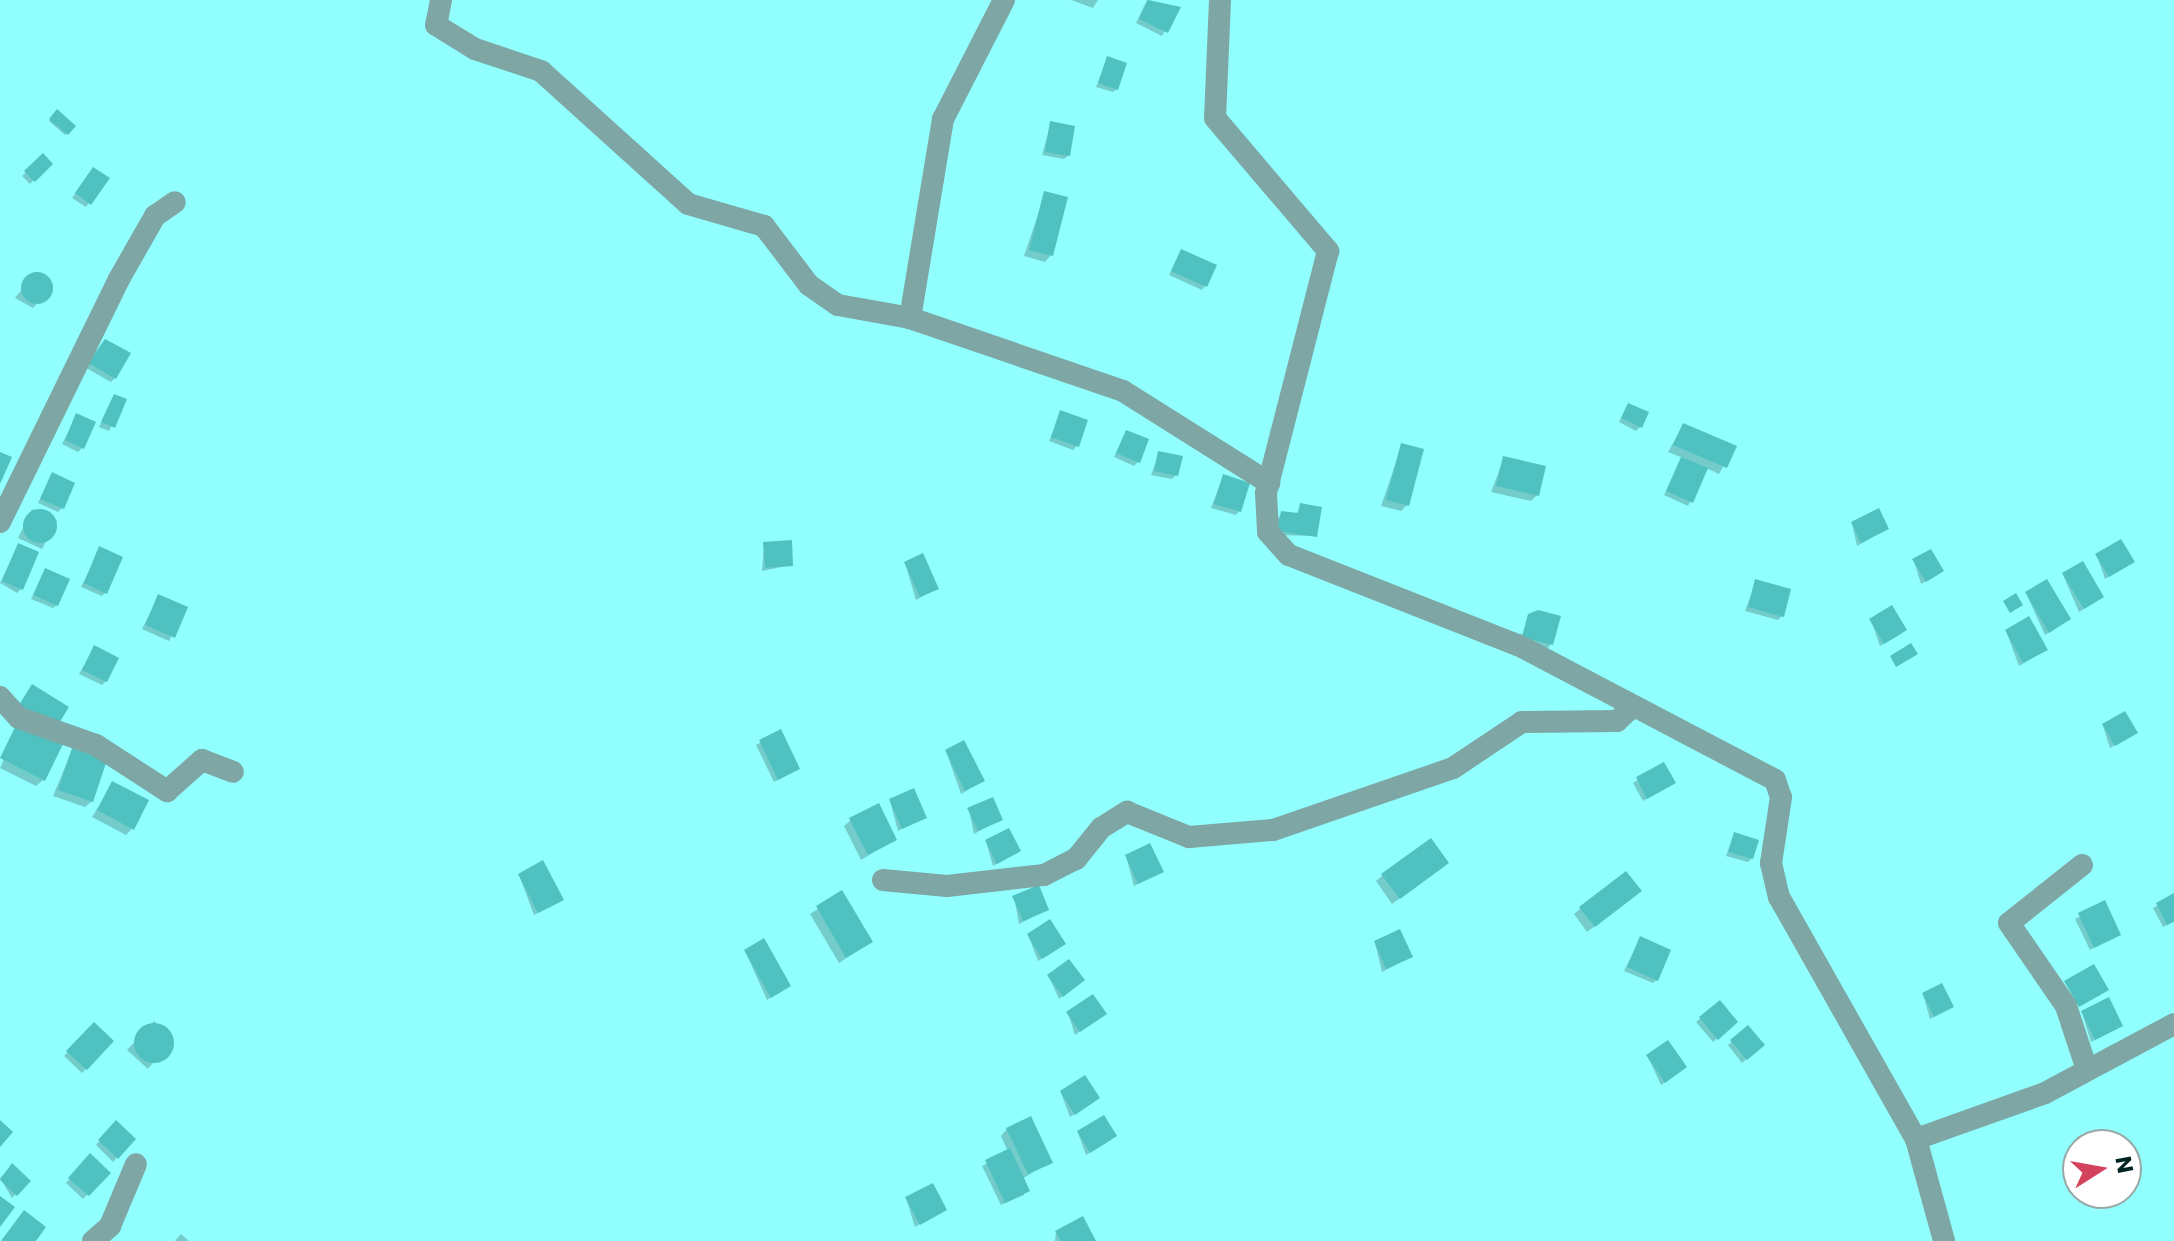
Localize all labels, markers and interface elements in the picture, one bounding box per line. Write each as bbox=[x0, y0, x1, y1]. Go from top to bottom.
north arrow bbox=[2062, 1129, 2142, 1209]
text: N bbox=[2107, 1154, 2141, 1176]

